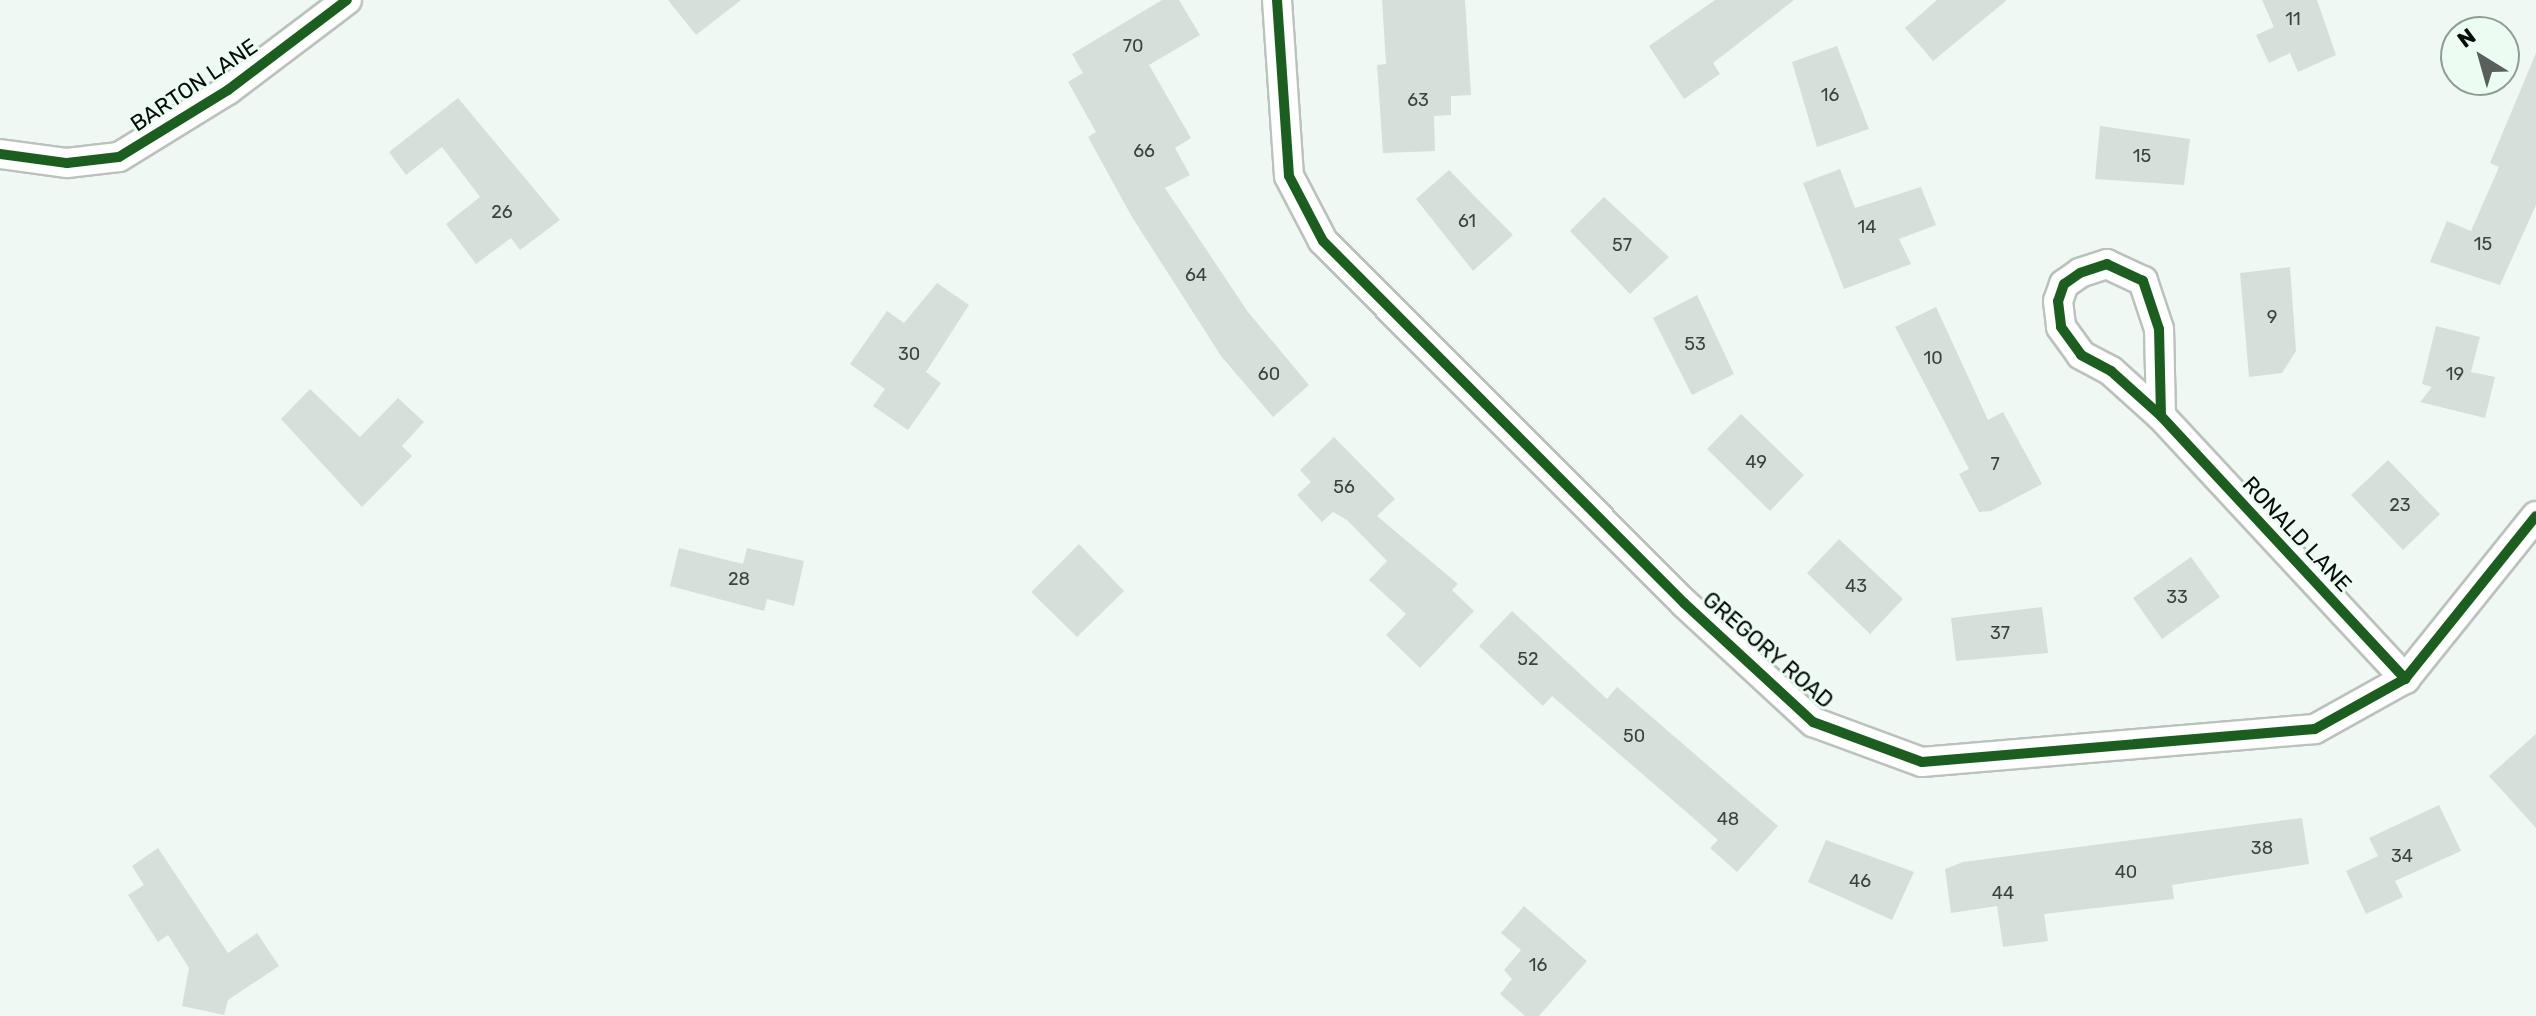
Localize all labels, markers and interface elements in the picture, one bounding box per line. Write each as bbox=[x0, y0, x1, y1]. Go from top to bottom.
house number: 11 bbox=[2285, 8, 2301, 30]
north arrow bbox=[2440, 16, 2520, 96]
text: N bbox=[2452, 22, 2481, 54]
street label: BARTON LANE bbox=[126, 33, 262, 137]
house number: 70 bbox=[1123, 35, 1143, 57]
house number: 16 bbox=[1821, 84, 1839, 106]
house number: 63 bbox=[1407, 89, 1429, 111]
house number: 66 bbox=[1133, 140, 1155, 162]
house number: 15 bbox=[2133, 145, 2151, 167]
house number: 26 bbox=[491, 201, 513, 223]
house number: 61 bbox=[1458, 210, 1476, 232]
house number: 14 bbox=[1858, 216, 1876, 238]
house number: 15 bbox=[2474, 233, 2492, 255]
house number: 57 bbox=[1612, 234, 1632, 256]
house number: 64 bbox=[1185, 264, 1207, 286]
house number: 9 bbox=[2267, 306, 2277, 328]
house number: 53 bbox=[1684, 333, 1706, 355]
house number: 30 bbox=[898, 343, 920, 365]
house number: 10 bbox=[1923, 347, 1943, 369]
house number: 60 bbox=[1258, 363, 1280, 385]
house number: 19 bbox=[2446, 363, 2464, 385]
house number: 49 bbox=[1745, 451, 1767, 473]
house number: 7 bbox=[1990, 453, 2000, 475]
street label: RONALD LANE bbox=[2237, 471, 2357, 597]
house number: 56 bbox=[1333, 476, 1355, 498]
house number: 23 bbox=[2389, 494, 2411, 516]
house number: 28 bbox=[728, 568, 750, 590]
house number: 43 bbox=[1845, 575, 1867, 597]
street label: GREGORY ROAD bbox=[1697, 586, 1839, 714]
house number: 33 bbox=[2166, 586, 2188, 608]
house number: 37 bbox=[1990, 622, 2010, 644]
house number: 52 bbox=[1517, 648, 1539, 670]
house number: 50 bbox=[1623, 725, 1645, 747]
house number: 48 bbox=[1717, 808, 1739, 830]
house number: 38 bbox=[2251, 837, 2273, 859]
house number: 34 bbox=[2391, 845, 2413, 867]
house number: 40 bbox=[2115, 861, 2137, 883]
house number: 46 bbox=[1849, 870, 1871, 892]
house number: 44 bbox=[1992, 882, 2014, 904]
house number: 16 bbox=[1529, 954, 1547, 976]

